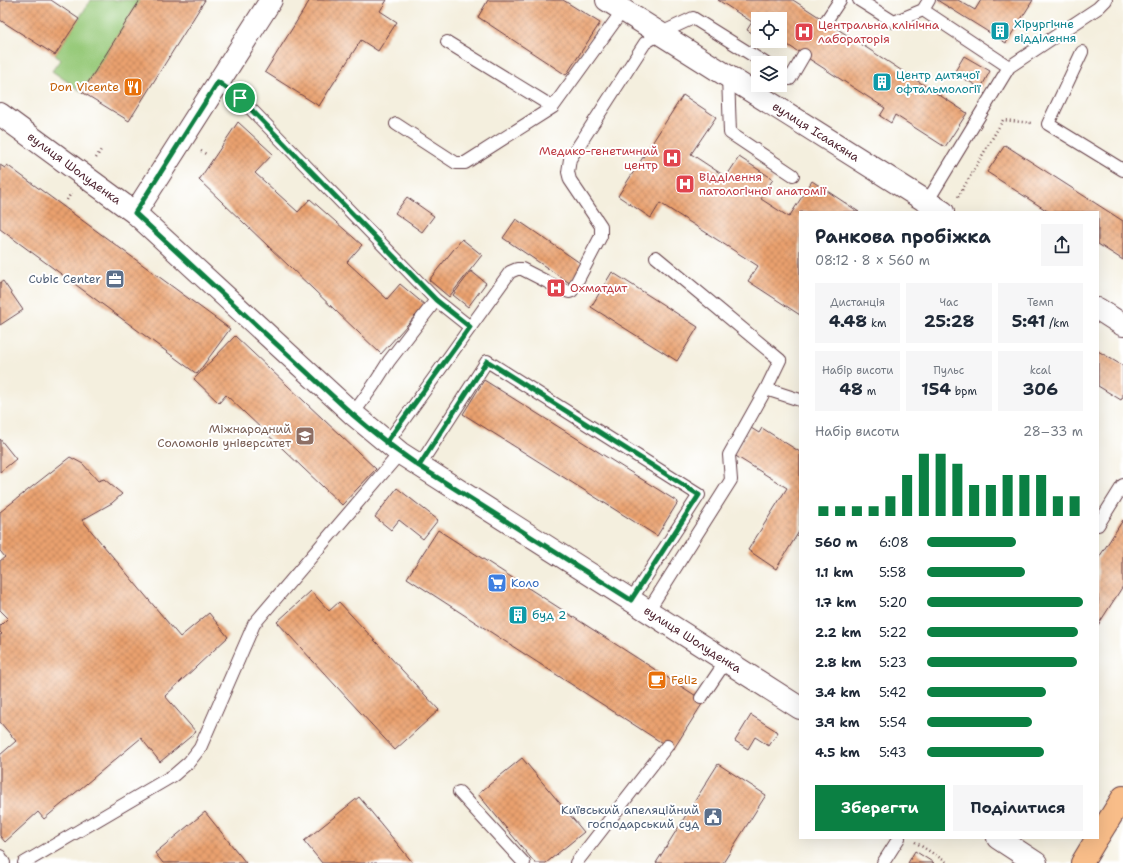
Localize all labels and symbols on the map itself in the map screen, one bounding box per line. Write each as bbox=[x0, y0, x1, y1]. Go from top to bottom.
place label: Хірургічне відділення bbox=[1014, 16, 1076, 46]
place label: Центральна клінічна лабораторія bbox=[818, 17, 940, 47]
building icon: Хірургічне відділення bbox=[989, 20, 1011, 42]
hospital icon: Центральна клінічна лабораторія bbox=[793, 21, 815, 43]
place label: Центр дитячої офтальмології bbox=[896, 67, 981, 97]
building icon: Центр дитячої офтальмології bbox=[871, 71, 893, 93]
restaurant icon: Don Vicente bbox=[122, 76, 144, 98]
place label: Don Vicente bbox=[50, 79, 119, 95]
pin bbox=[223, 81, 257, 115]
street label: вулиця Ісаакяна bbox=[769, 98, 863, 166]
street label: вулиця Шолуденка bbox=[24, 129, 125, 208]
place label: Медико-генетичний центр bbox=[539, 143, 658, 173]
hospital icon: Медико-генетичний центр bbox=[661, 147, 683, 169]
place label: Відділення патологічної анатомії bbox=[699, 169, 827, 199]
hospital icon: Відділення патологічної анатомії bbox=[674, 173, 696, 195]
office icon: Cubic Center bbox=[104, 268, 126, 290]
place label: Cubic Center bbox=[29, 271, 101, 287]
hospital icon: Охматдит bbox=[545, 277, 567, 299]
place label: Охматдит bbox=[570, 280, 628, 296]
place label: Міжнародний Соломонів університет bbox=[157, 421, 292, 451]
school or university icon: Міжнародний Соломонів університет bbox=[294, 425, 316, 447]
supermarket icon: Коло bbox=[486, 572, 508, 594]
place label: Коло bbox=[511, 575, 539, 591]
street label: вулиця Шолуденка bbox=[641, 602, 745, 677]
building icon: буд 2 bbox=[507, 604, 529, 626]
place label: буд 2 bbox=[532, 607, 566, 623]
cafe icon: Feliz bbox=[646, 669, 668, 691]
place label: Feliz bbox=[671, 672, 698, 688]
place label: Київський апеляційний господарський суд bbox=[561, 802, 699, 832]
public building icon: Київський апеляційний господарський суд bbox=[702, 806, 724, 828]

